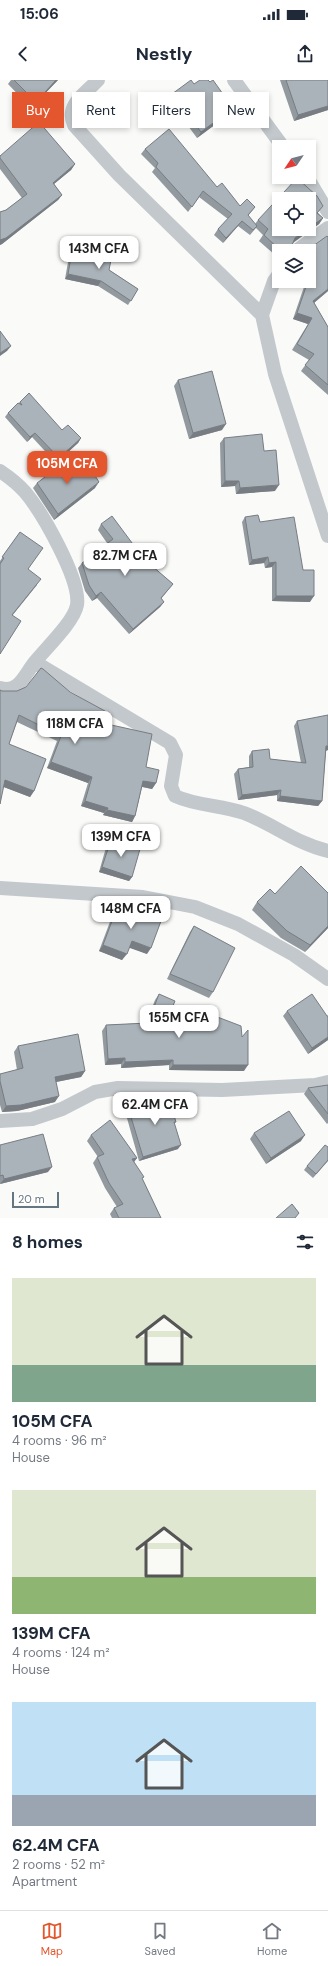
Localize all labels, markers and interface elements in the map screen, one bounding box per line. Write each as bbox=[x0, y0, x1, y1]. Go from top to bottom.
text: 15:06 bbox=[20, 4, 59, 24]
text: Nestly bbox=[136, 42, 192, 66]
icon: back bbox=[12, 43, 34, 65]
icon: share bbox=[294, 43, 316, 65]
chip: Buy bbox=[12, 92, 64, 128]
chip: Rent bbox=[72, 92, 130, 128]
chip: Filters bbox=[138, 92, 205, 128]
chip: New bbox=[213, 92, 269, 128]
north arrow bbox=[272, 140, 316, 184]
map controls bbox=[272, 140, 316, 288]
button: locate bbox=[272, 192, 316, 236]
pin: 143M CFA bbox=[58, 236, 140, 270]
text: 143M CFA bbox=[69, 240, 129, 257]
button: layers bbox=[272, 244, 316, 288]
pin: 105M CFA bbox=[26, 451, 108, 485]
text: 105M CFA bbox=[36, 455, 98, 472]
pin: 82.7M CFA bbox=[79, 543, 171, 577]
text: 82.7M CFA bbox=[92, 547, 158, 564]
pin: 118M CFA bbox=[34, 711, 116, 745]
text: 118M CFA bbox=[46, 715, 104, 732]
pin: 139M CFA bbox=[80, 824, 162, 858]
text: 139M CFA bbox=[91, 828, 151, 845]
pin: 148M CFA bbox=[90, 896, 172, 930]
text: 148M CFA bbox=[100, 900, 162, 917]
pin: 155M CFA bbox=[138, 1005, 220, 1039]
text: 155M CFA bbox=[149, 1009, 209, 1026]
pin: 62.4M CFA bbox=[109, 1092, 201, 1126]
text: 62.4M CFA bbox=[122, 1096, 188, 1113]
scale bar bbox=[12, 1190, 59, 1209]
text: 20 m bbox=[18, 1192, 44, 1206]
text: 8 homes bbox=[12, 1231, 83, 1253]
icon: filters bbox=[294, 1231, 316, 1253]
icon: home bbox=[128, 1304, 200, 1376]
text: 105M CFA bbox=[12, 1410, 93, 1432]
text: 4 rooms · 96 m² bbox=[12, 1432, 107, 1449]
text: House bbox=[12, 1449, 50, 1466]
icon: home bbox=[128, 1516, 200, 1588]
text: 139M CFA bbox=[12, 1622, 91, 1644]
text: 4 rooms · 124 m² bbox=[12, 1644, 109, 1661]
text: House bbox=[12, 1661, 50, 1678]
icon: home bbox=[128, 1728, 200, 1800]
text: 62.4M CFA bbox=[12, 1834, 100, 1856]
text: 2 rooms · 52 m² bbox=[12, 1856, 105, 1873]
text: Apartment bbox=[12, 1873, 77, 1890]
tab: Map bbox=[41, 1920, 63, 1958]
tab: Saved bbox=[145, 1920, 175, 1958]
tab: Home bbox=[257, 1920, 287, 1958]

